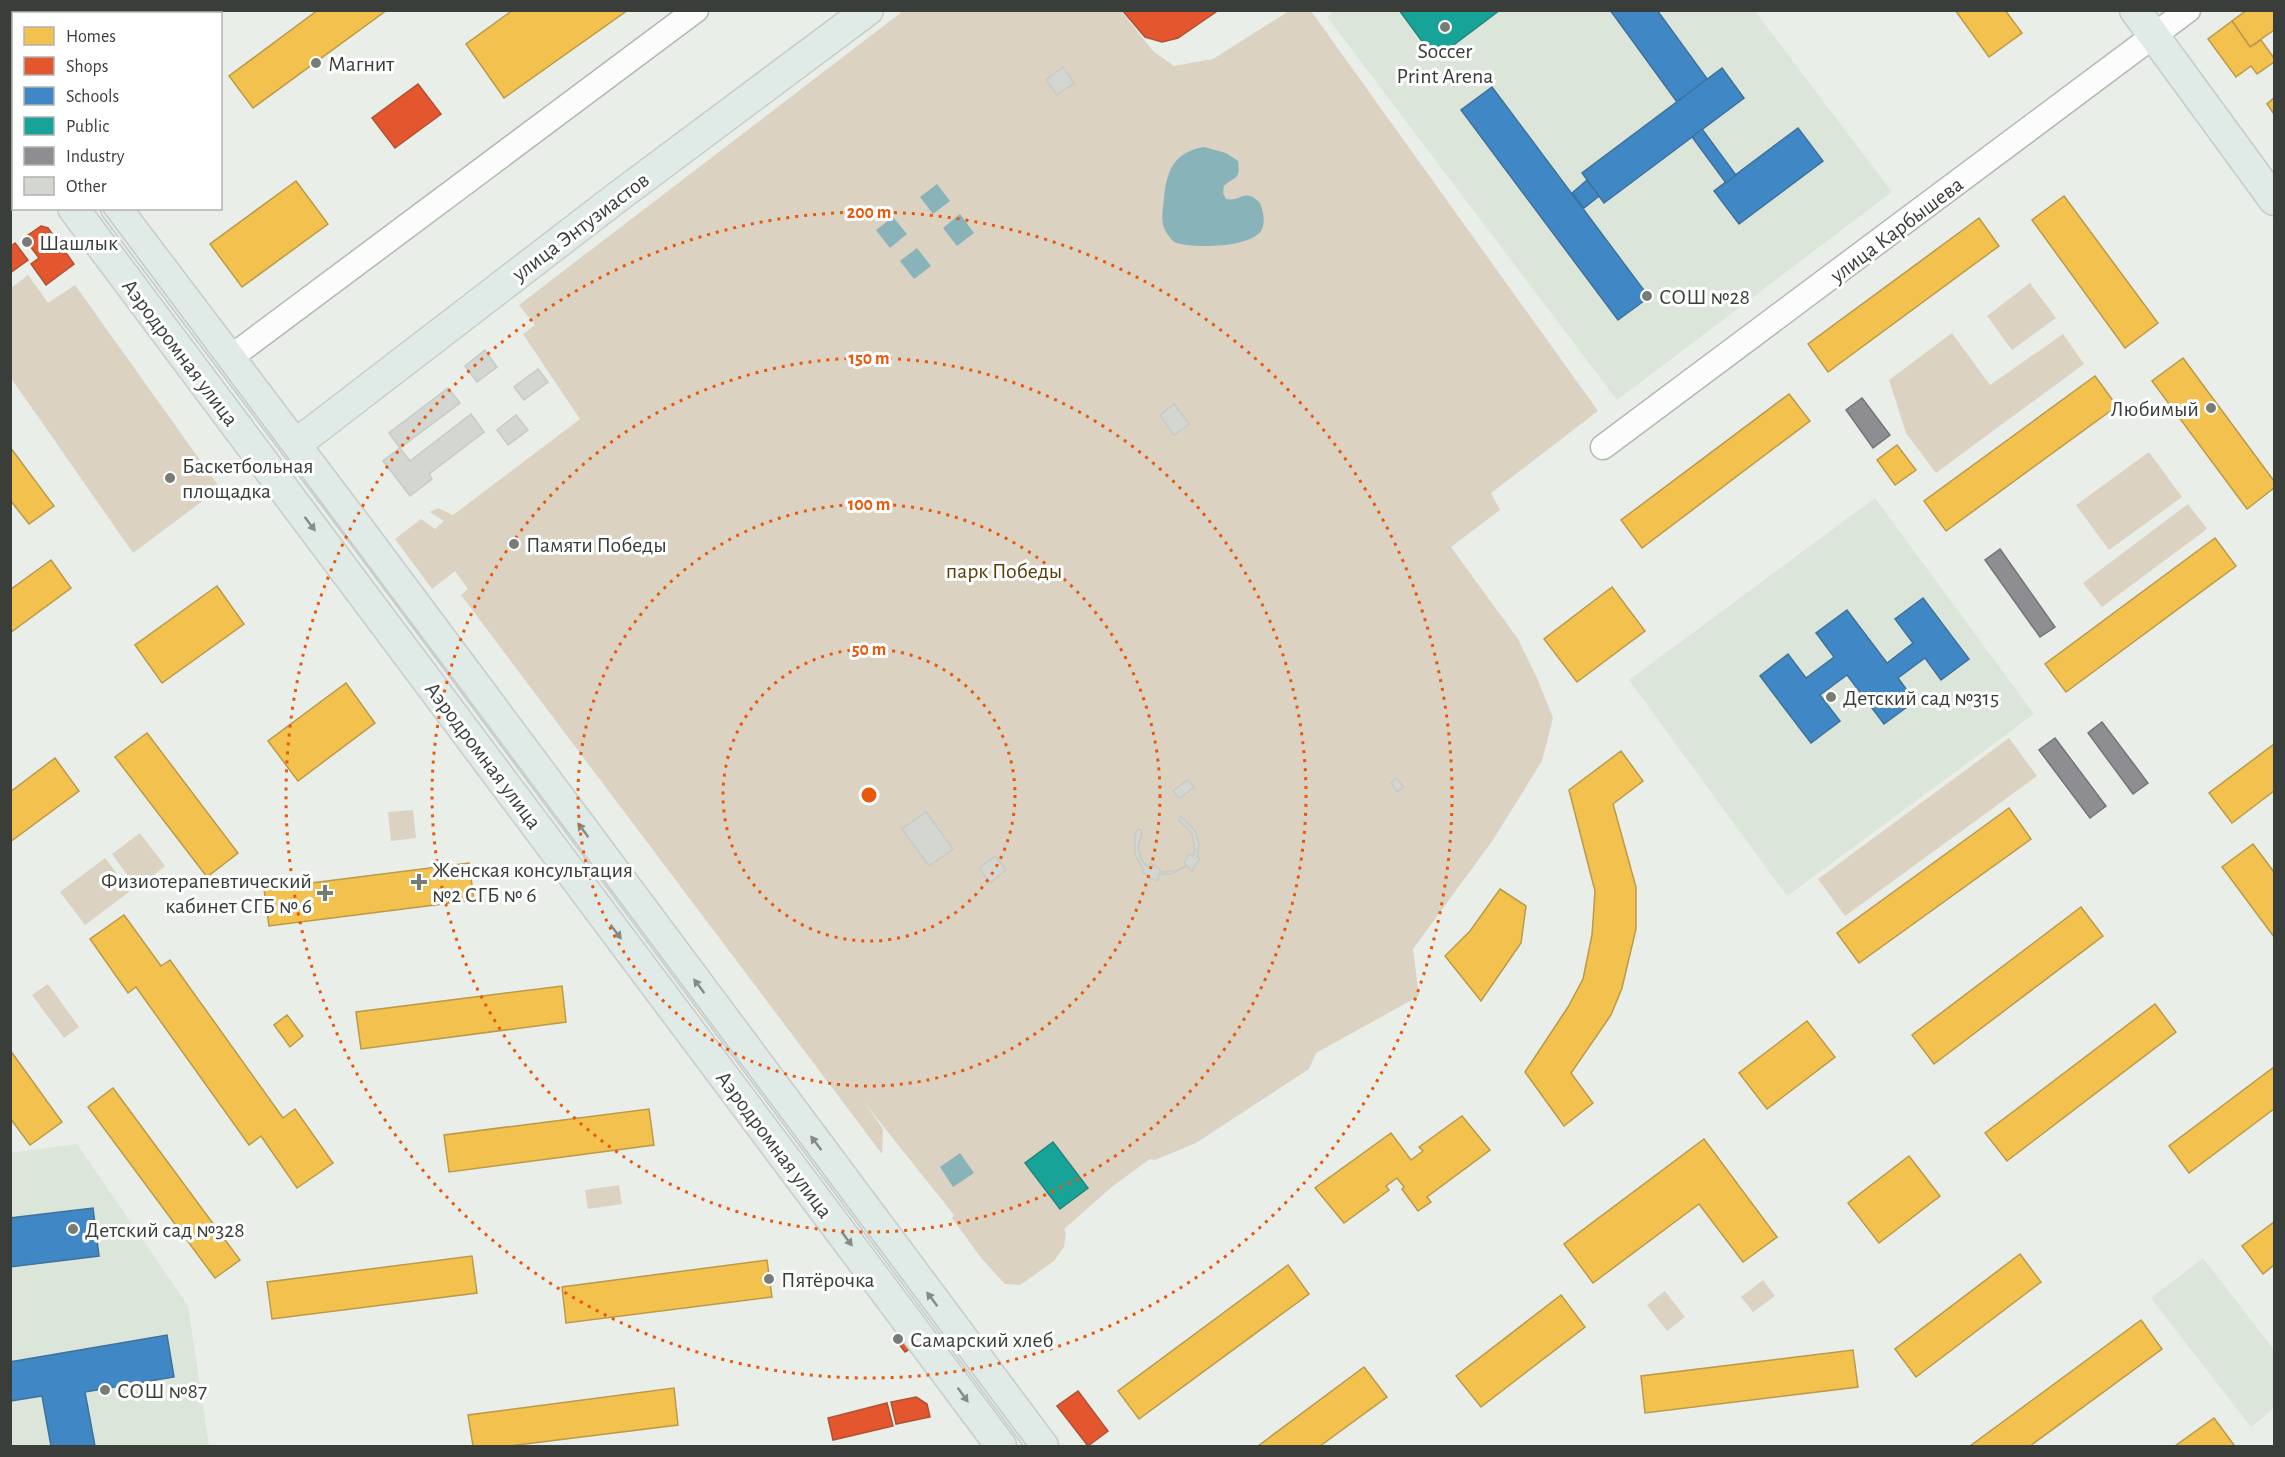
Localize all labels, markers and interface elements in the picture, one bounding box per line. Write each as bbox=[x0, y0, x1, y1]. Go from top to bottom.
legend bbox=[12, 12, 222, 210]
marker: Soccer Print Arena bbox=[1438, 20, 1452, 34]
text: Homes bbox=[66, 28, 116, 46]
place label: Soccer Print Arena bbox=[1397, 40, 1493, 87]
place label: Магнит bbox=[328, 53, 395, 75]
marker: Магнит bbox=[309, 56, 323, 70]
text: Shops bbox=[66, 58, 108, 76]
text: Schools bbox=[66, 88, 119, 106]
text: Public bbox=[66, 118, 109, 136]
text: Industry bbox=[66, 148, 125, 166]
street label: улица Энтузиастов bbox=[507, 168, 653, 286]
street label: улица Карбышева bbox=[1825, 173, 1967, 287]
text: Other bbox=[66, 178, 107, 196]
text: 200 m bbox=[847, 204, 891, 222]
place label: Шашлык bbox=[39, 232, 118, 254]
marker: Шашлык bbox=[20, 235, 34, 249]
street label: Аэродромная улица bbox=[118, 275, 243, 430]
place label: СОШ №28 bbox=[1659, 286, 1750, 308]
marker: СОШ №28 bbox=[1640, 289, 1654, 303]
text: 150 m bbox=[849, 350, 889, 368]
place label: Любимый bbox=[2111, 398, 2199, 420]
marker: Любимый bbox=[2204, 401, 2218, 415]
place label: Баскетбольная площадка bbox=[182, 455, 314, 502]
marker: Баскетбольная площадка bbox=[163, 471, 177, 485]
text: 100 m bbox=[848, 496, 890, 514]
one-way arrow bbox=[304, 515, 316, 531]
place label: Памяти Победы bbox=[526, 534, 667, 556]
marker: Памяти Победы bbox=[507, 537, 521, 551]
park label: парк Победы bbox=[946, 560, 1062, 582]
text: 50 m bbox=[852, 641, 886, 659]
street label: Аэродромная улица bbox=[421, 678, 546, 833]
place label: Детский сад №315 bbox=[1843, 687, 1999, 709]
marker: Детский сад №315 bbox=[1824, 690, 1838, 704]
centre of rings bbox=[859, 785, 879, 805]
one-way arrow bbox=[577, 822, 589, 837]
place label: Женская консультация №2 СГБ № 6 bbox=[432, 859, 633, 906]
place label: Физиотерапевтический кабинет СГБ № 6 bbox=[101, 870, 312, 917]
marker: Женская консультация №2 СГБ № 6 bbox=[410, 873, 428, 891]
marker: Физиотерапевтический кабинет СГБ № 6 bbox=[316, 884, 334, 902]
one-way arrow bbox=[610, 923, 622, 939]
one-way arrow bbox=[693, 979, 705, 995]
street label: Аэродромная улица bbox=[712, 1067, 837, 1222]
one-way arrow bbox=[810, 1135, 822, 1150]
place label: Детский сад №328 bbox=[85, 1219, 245, 1241]
marker: Детский сад №328 bbox=[66, 1222, 80, 1236]
one-way arrow bbox=[840, 1231, 852, 1246]
place label: Пятёрочка bbox=[781, 1269, 875, 1291]
marker: Пятёрочка bbox=[762, 1272, 776, 1286]
one-way arrow bbox=[926, 1291, 938, 1307]
place label: Самарский хлеб bbox=[910, 1329, 1054, 1351]
marker: Самарский хлеб bbox=[891, 1332, 905, 1346]
place label: СОШ №87 bbox=[117, 1380, 207, 1402]
marker: СОШ №87 bbox=[98, 1383, 112, 1397]
one-way arrow bbox=[957, 1387, 969, 1403]

